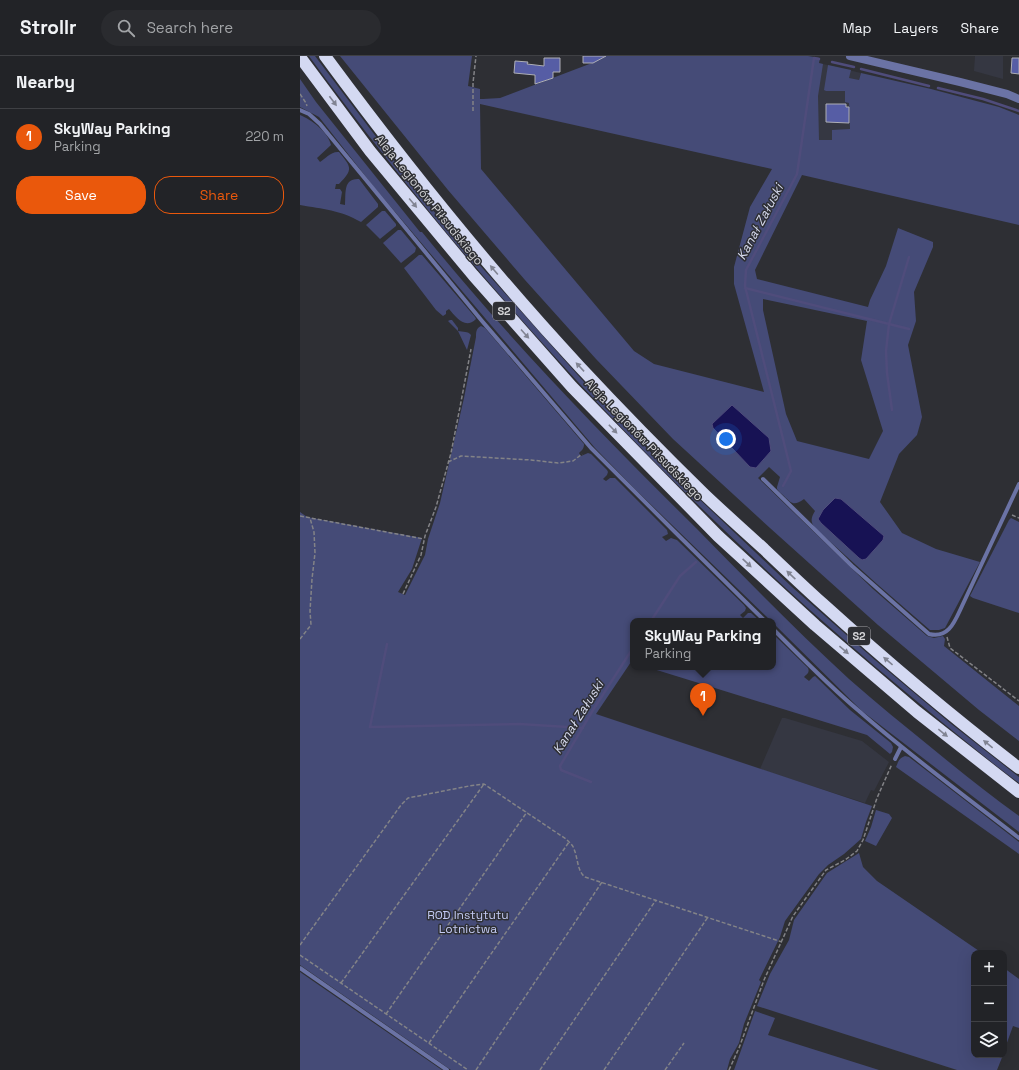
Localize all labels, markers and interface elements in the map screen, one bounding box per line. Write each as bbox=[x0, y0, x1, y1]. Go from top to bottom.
search box bbox=[101, 10, 381, 46]
text: Strollr bbox=[20, 15, 77, 40]
icon: search bbox=[115, 17, 137, 39]
text: Search here bbox=[147, 18, 233, 37]
text: Map bbox=[842, 19, 872, 37]
text: Layers bbox=[894, 19, 938, 37]
text: Share bbox=[960, 19, 999, 37]
text: Nearby bbox=[16, 71, 75, 93]
one-way arrow bbox=[328, 96, 336, 106]
text: SkyWay Parking bbox=[54, 119, 170, 138]
text: 1 bbox=[26, 128, 32, 145]
text: 220 m bbox=[245, 128, 284, 145]
street label: Aleja Legionów Piłsudskiego bbox=[371, 131, 487, 269]
text: Parking bbox=[54, 138, 101, 155]
button: Save bbox=[16, 176, 146, 214]
button: Share bbox=[154, 176, 284, 214]
water label: Kanał Załuski bbox=[733, 180, 788, 263]
one-way arrow bbox=[409, 198, 417, 209]
one-way arrow bbox=[490, 264, 499, 275]
road number: S2 bbox=[493, 302, 515, 320]
one-way arrow bbox=[520, 329, 529, 339]
one-way arrow bbox=[576, 362, 585, 372]
street label: Aleja Legionów Piłsudskiego bbox=[581, 376, 707, 504]
one-way arrow bbox=[608, 424, 618, 434]
your location bbox=[716, 429, 736, 449]
one-way arrow bbox=[742, 558, 752, 567]
one-way arrow bbox=[786, 570, 796, 579]
popup bbox=[630, 618, 776, 670]
text: SkyWay Parking bbox=[645, 626, 761, 645]
road number: S2 bbox=[848, 627, 870, 645]
text: Parking bbox=[645, 645, 691, 662]
one-way arrow bbox=[838, 645, 849, 654]
one-way arrow bbox=[883, 657, 893, 666]
water label: Kanał Załuski bbox=[549, 676, 608, 757]
pin: 1 bbox=[690, 683, 716, 716]
one-way arrow bbox=[938, 728, 949, 737]
one-way arrow bbox=[983, 739, 994, 748]
park label: ROD Instytutu Lotnictwa bbox=[427, 907, 509, 937]
map controls bbox=[971, 950, 1007, 1058]
button: + bbox=[971, 950, 1007, 986]
button: − bbox=[971, 986, 1007, 1022]
button: layers bbox=[971, 1022, 1007, 1058]

